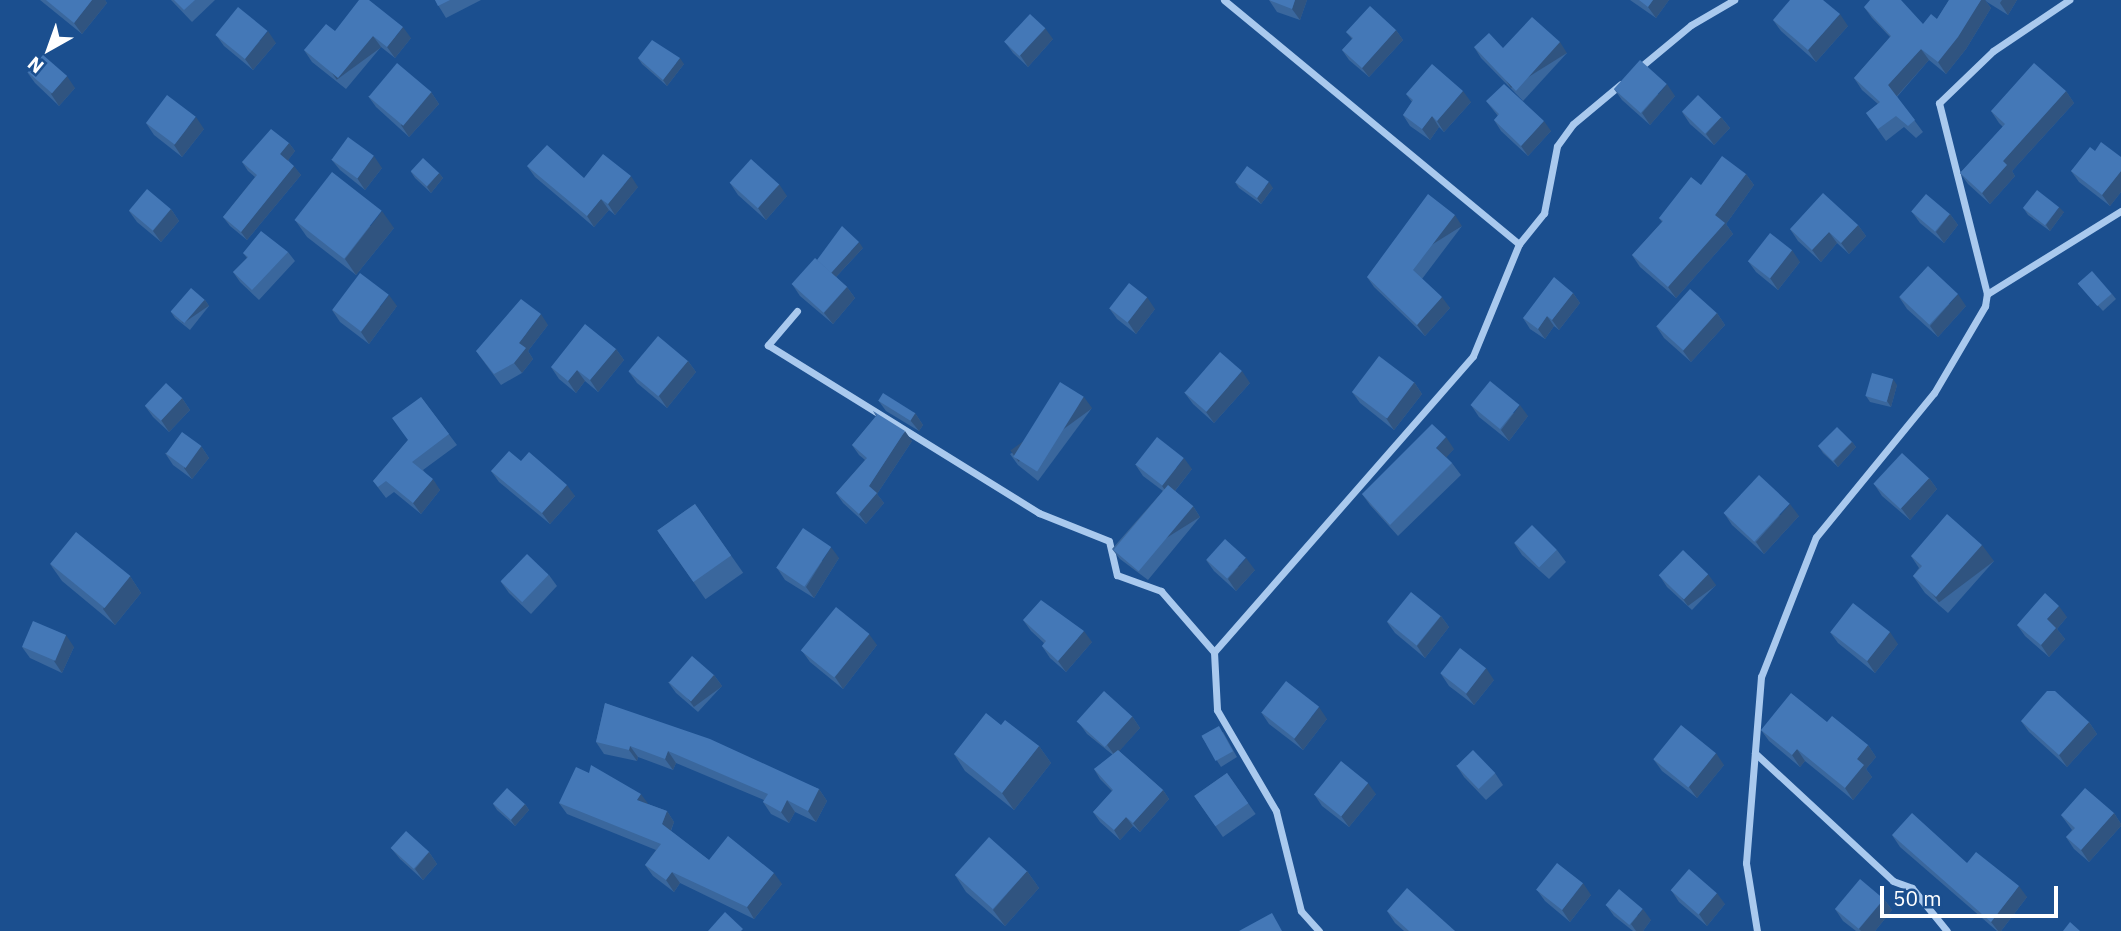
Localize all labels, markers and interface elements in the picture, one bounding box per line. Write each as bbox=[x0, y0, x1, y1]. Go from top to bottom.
north arrow bbox=[14, 14, 84, 84]
text: N bbox=[23, 51, 48, 79]
scale bar bbox=[1883, 872, 2062, 916]
text: 50 m bbox=[1893, 884, 1942, 912]

